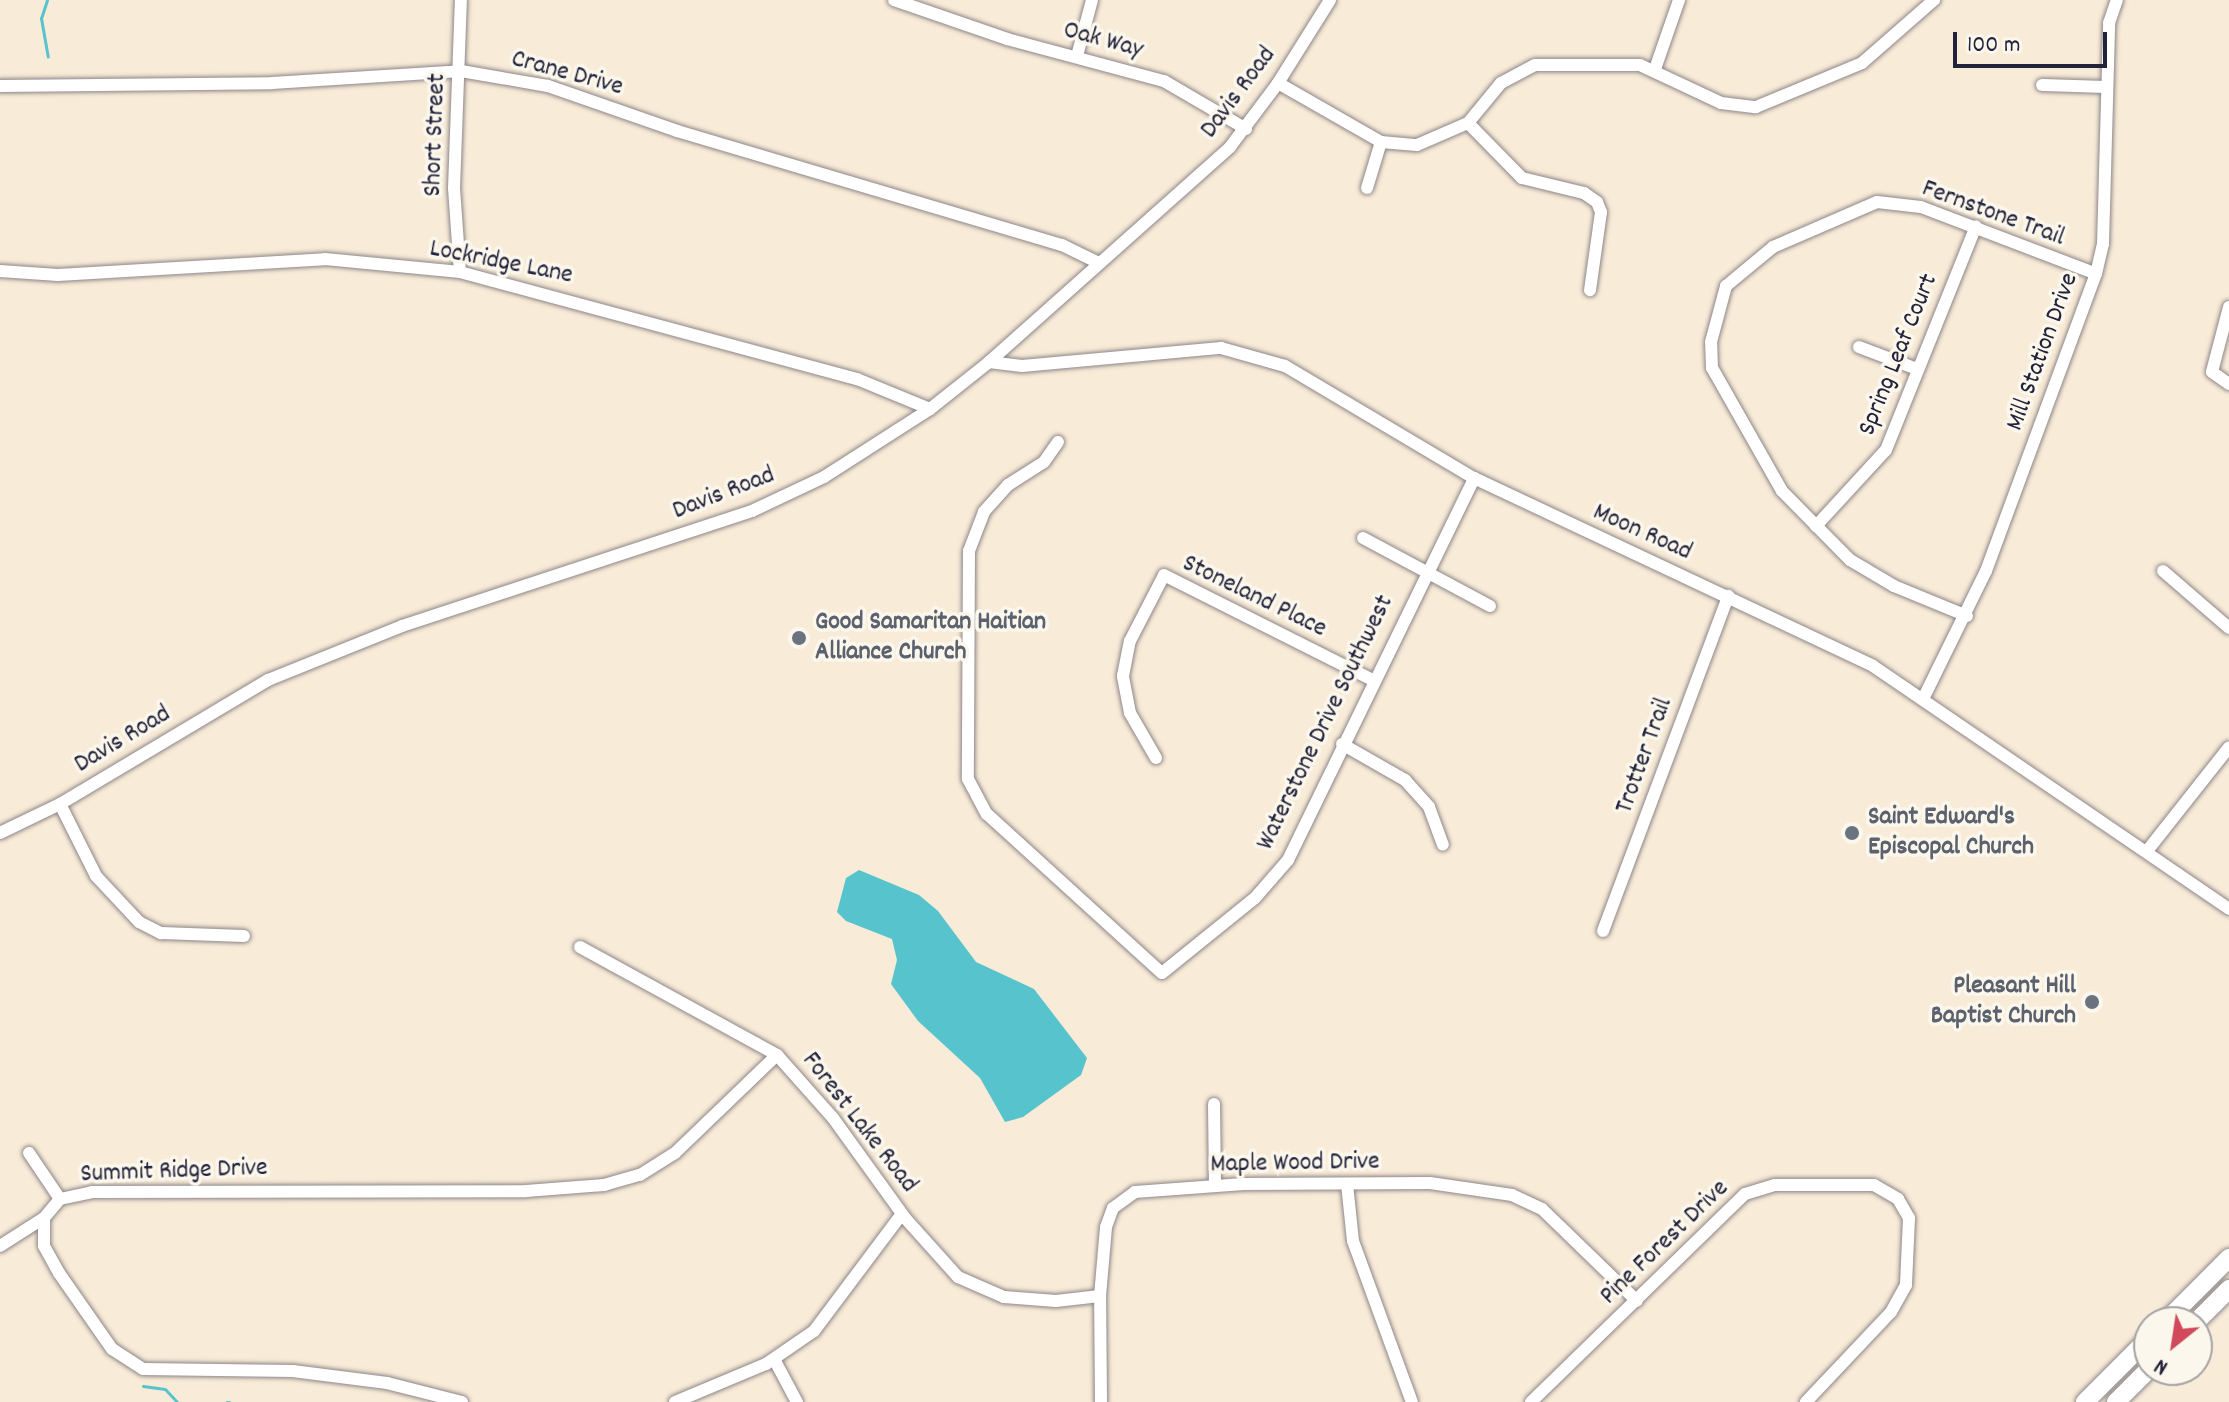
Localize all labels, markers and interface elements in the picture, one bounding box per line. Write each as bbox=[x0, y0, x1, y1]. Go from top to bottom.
street label: Oak Way bbox=[1060, 15, 1146, 67]
scale bar bbox=[1957, 16, 2111, 66]
text: 100 m bbox=[1967, 29, 2020, 63]
street label: Davis Road bbox=[1194, 41, 1284, 145]
street label: Crane Drive bbox=[508, 44, 626, 104]
street label: Short Street bbox=[418, 73, 454, 197]
street label: Fernstone Trail bbox=[1917, 174, 2069, 254]
street label: Lockridge Lane bbox=[427, 234, 575, 292]
street label: Mill Station Drive bbox=[2000, 269, 2086, 435]
street label: Spring Leaf Court bbox=[1852, 270, 1946, 440]
street label: Davis Road bbox=[669, 460, 779, 528]
street label: Moon Road bbox=[1588, 497, 1696, 569]
street label: Stoneland Place bbox=[1177, 549, 1331, 645]
street label: Waterstone Drive Southwest bbox=[1251, 590, 1401, 856]
place label: Good Samaritan Haitian Alliance Church bbox=[815, 607, 1046, 668]
marker: Good Samaritan Haitian Alliance Church bbox=[790, 629, 808, 647]
street label: Trotter Trail bbox=[1610, 694, 1680, 818]
street label: Davis Road bbox=[69, 699, 177, 781]
place label: Saint Edward's Episcopal Church bbox=[1868, 802, 2034, 864]
marker: Saint Edward's Episcopal Church bbox=[1843, 824, 1861, 842]
place label: Pleasant Hill Baptist Church bbox=[1931, 971, 2076, 1032]
marker: Pleasant Hill Baptist Church bbox=[2083, 993, 2101, 1011]
street label: Forest Lake Road bbox=[794, 1046, 924, 1200]
street label: Maple Wood Drive bbox=[1210, 1147, 1380, 1181]
street label: Summit Ridge Drive bbox=[80, 1153, 268, 1191]
street label: Pine Forest Drive bbox=[1594, 1174, 1736, 1312]
north arrow bbox=[2133, 1306, 2213, 1386]
text: N bbox=[2149, 1349, 2174, 1382]

